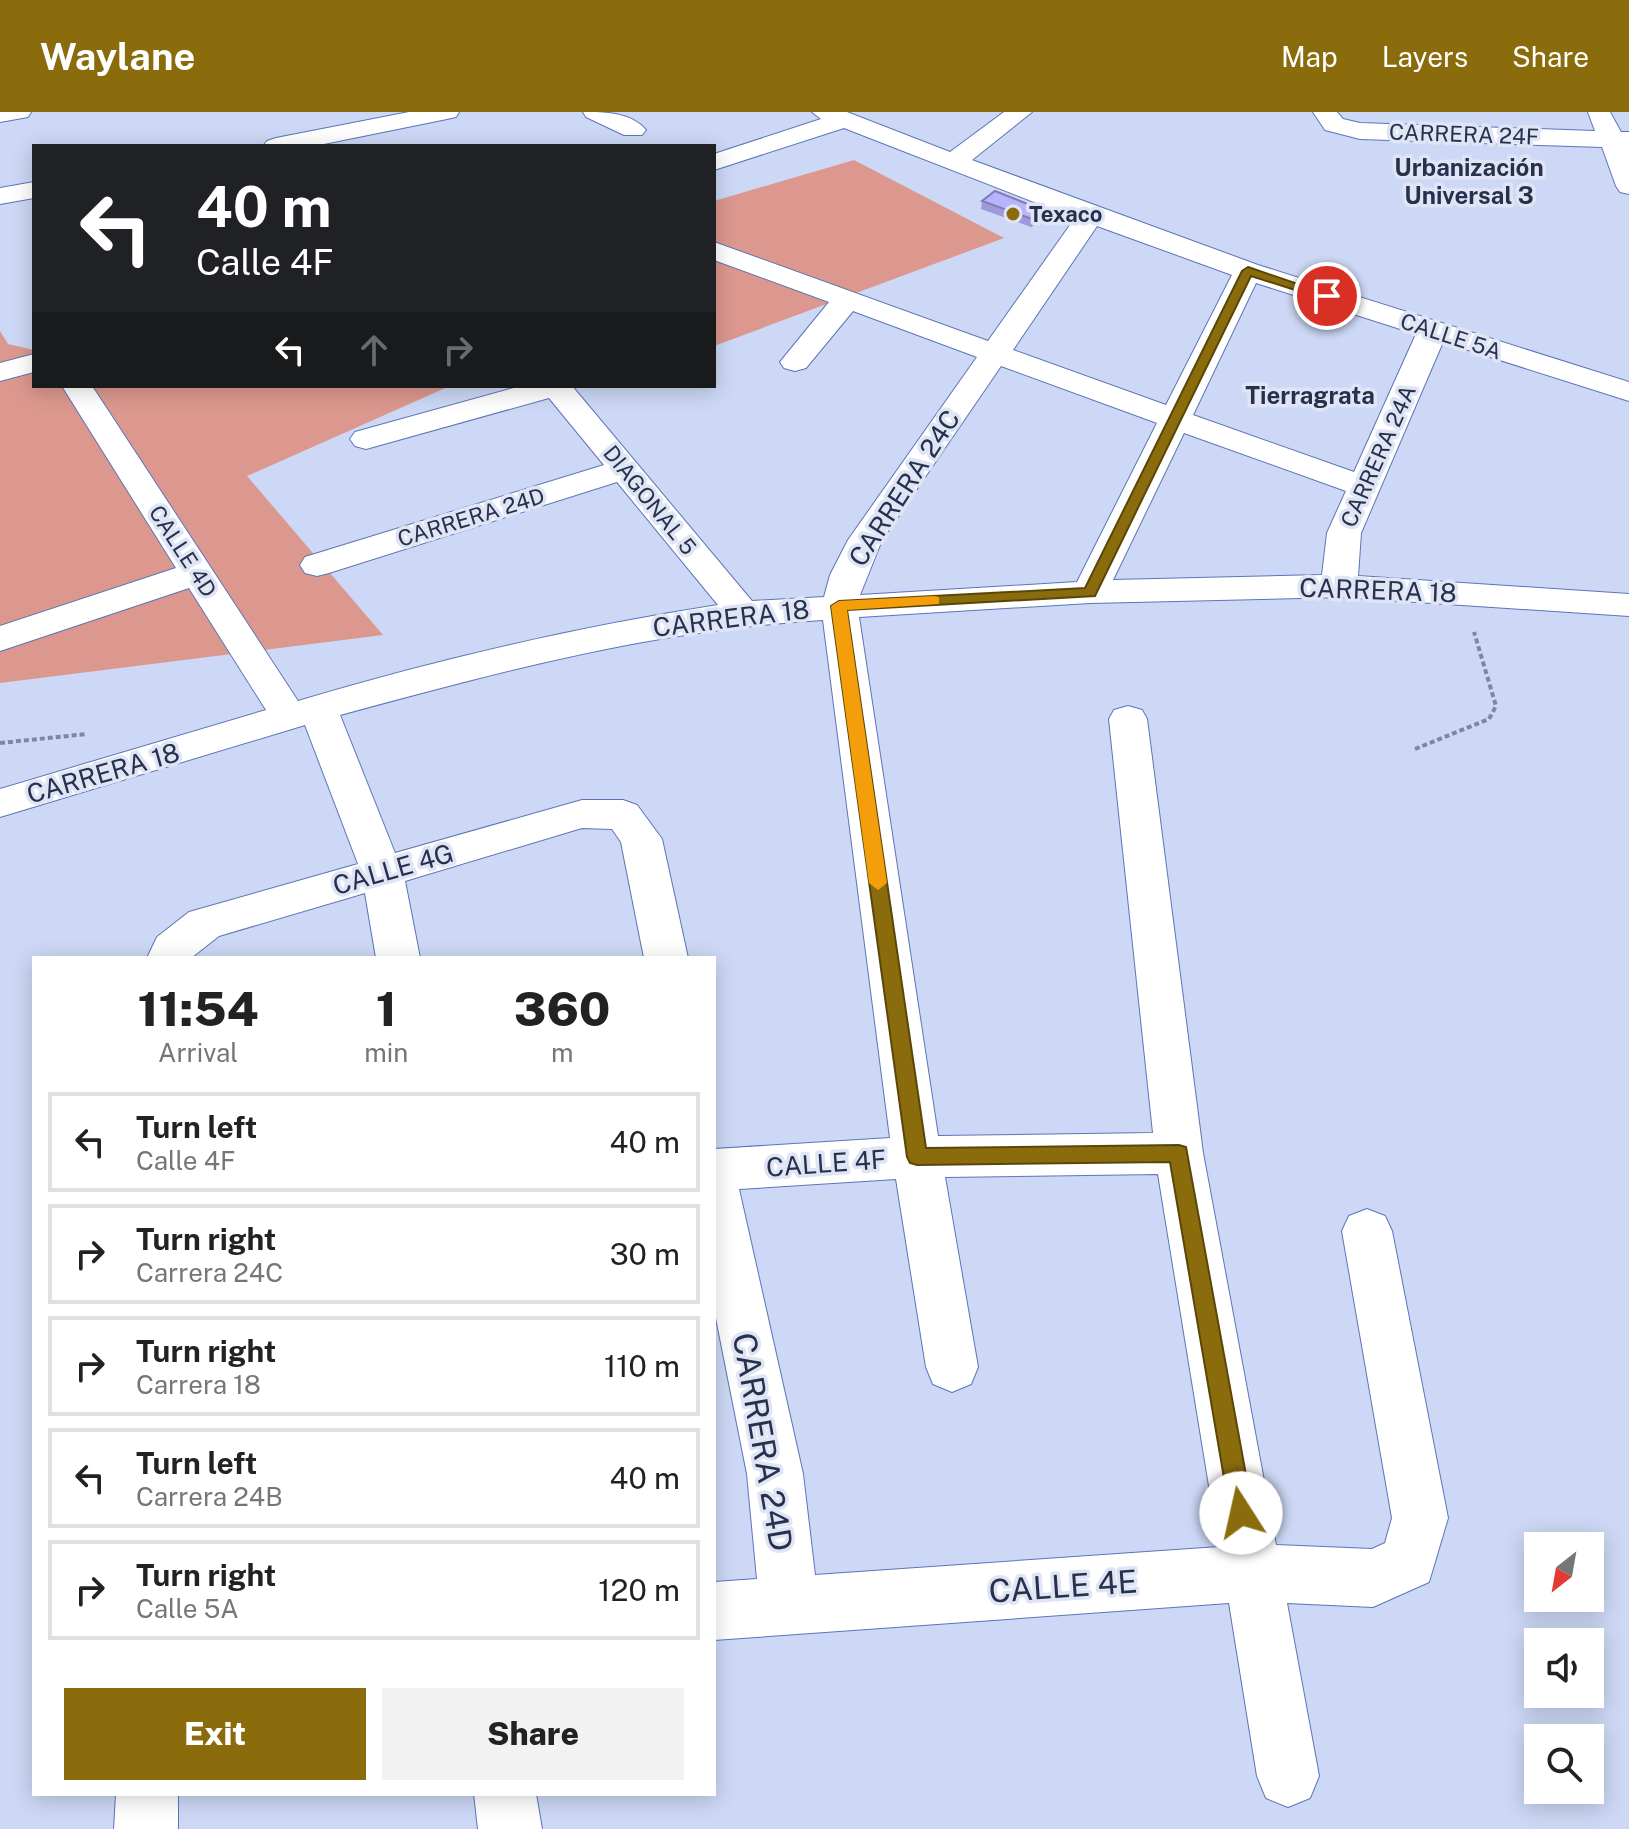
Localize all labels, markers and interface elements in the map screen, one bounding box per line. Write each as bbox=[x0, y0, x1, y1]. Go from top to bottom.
text: Waylane bbox=[40, 34, 195, 79]
text: Map bbox=[1281, 40, 1338, 73]
text: Layers bbox=[1382, 40, 1468, 73]
text: Share bbox=[1512, 40, 1589, 73]
street label: CARRERA 24F bbox=[1389, 118, 1539, 150]
district label: Urbanización Universal 3 bbox=[1394, 153, 1544, 209]
text: 40 m bbox=[196, 174, 332, 240]
icon: left bbox=[64, 176, 168, 280]
place label: Texaco bbox=[1029, 201, 1102, 227]
marker: Texaco bbox=[1004, 205, 1022, 223]
text: Calle 4F bbox=[196, 241, 334, 283]
pin bbox=[1293, 262, 1361, 330]
icon: arrive bbox=[1305, 274, 1349, 318]
street label: CALLE 5A bbox=[1397, 307, 1505, 365]
icon: left bbox=[268, 328, 312, 372]
icon: ahead bbox=[352, 328, 396, 372]
icon: right bbox=[436, 328, 480, 372]
district label: Tierragrata bbox=[1245, 381, 1375, 409]
street label: CARRERA 24A bbox=[1335, 381, 1421, 531]
street label: CARRERA 24C bbox=[842, 404, 966, 572]
street label: DIAGONAL 5 bbox=[598, 440, 702, 560]
street label: CARRERA 24D bbox=[394, 482, 548, 552]
street label: CALLE 4D bbox=[144, 500, 222, 602]
street label: CARRERA 18 bbox=[1299, 572, 1457, 608]
street label: CARRERA 18 bbox=[651, 593, 811, 643]
street label: CARRERA 18 bbox=[23, 736, 183, 810]
street label: CALLE 4G bbox=[329, 837, 457, 901]
text: 11:54 bbox=[137, 980, 259, 1037]
text: 1 bbox=[376, 980, 397, 1037]
text: 360 bbox=[514, 980, 611, 1037]
text: Arrival bbox=[158, 1037, 238, 1068]
text: min bbox=[364, 1037, 408, 1068]
text: m bbox=[551, 1037, 573, 1068]
text: Turn left bbox=[136, 1109, 257, 1145]
icon: left bbox=[68, 1120, 112, 1164]
text: 40 m bbox=[610, 1124, 680, 1160]
street label: CALLE 4F bbox=[765, 1143, 887, 1183]
text: Calle 4F bbox=[136, 1145, 235, 1176]
text: Turn right bbox=[136, 1221, 276, 1257]
icon: right bbox=[68, 1232, 112, 1276]
text: 30 m bbox=[610, 1236, 680, 1272]
text: Carrera 24C bbox=[136, 1257, 283, 1288]
street label: CARRERA 24D bbox=[726, 1330, 800, 1554]
text: Turn right bbox=[136, 1333, 276, 1369]
icon: right bbox=[68, 1344, 112, 1388]
text: 110 m bbox=[604, 1348, 680, 1384]
text: Carrera 18 bbox=[136, 1369, 261, 1400]
text: Turn left bbox=[136, 1445, 257, 1481]
icon: left bbox=[68, 1456, 112, 1500]
text: 40 m bbox=[610, 1460, 680, 1496]
position arrow bbox=[1199, 1471, 1283, 1555]
text: Carrera 24B bbox=[136, 1481, 283, 1512]
north arrow bbox=[1524, 1532, 1604, 1612]
map controls bbox=[1524, 1532, 1604, 1804]
text: Turn right bbox=[136, 1557, 276, 1593]
street label: CALLE 4E bbox=[987, 1562, 1139, 1610]
icon: right bbox=[68, 1568, 112, 1612]
text: 120 m bbox=[598, 1572, 680, 1608]
text: Calle 5A bbox=[136, 1593, 239, 1624]
button: sound bbox=[1524, 1628, 1604, 1708]
button: Exit bbox=[64, 1688, 366, 1780]
button: Share bbox=[382, 1688, 684, 1780]
button: search bbox=[1524, 1724, 1604, 1804]

